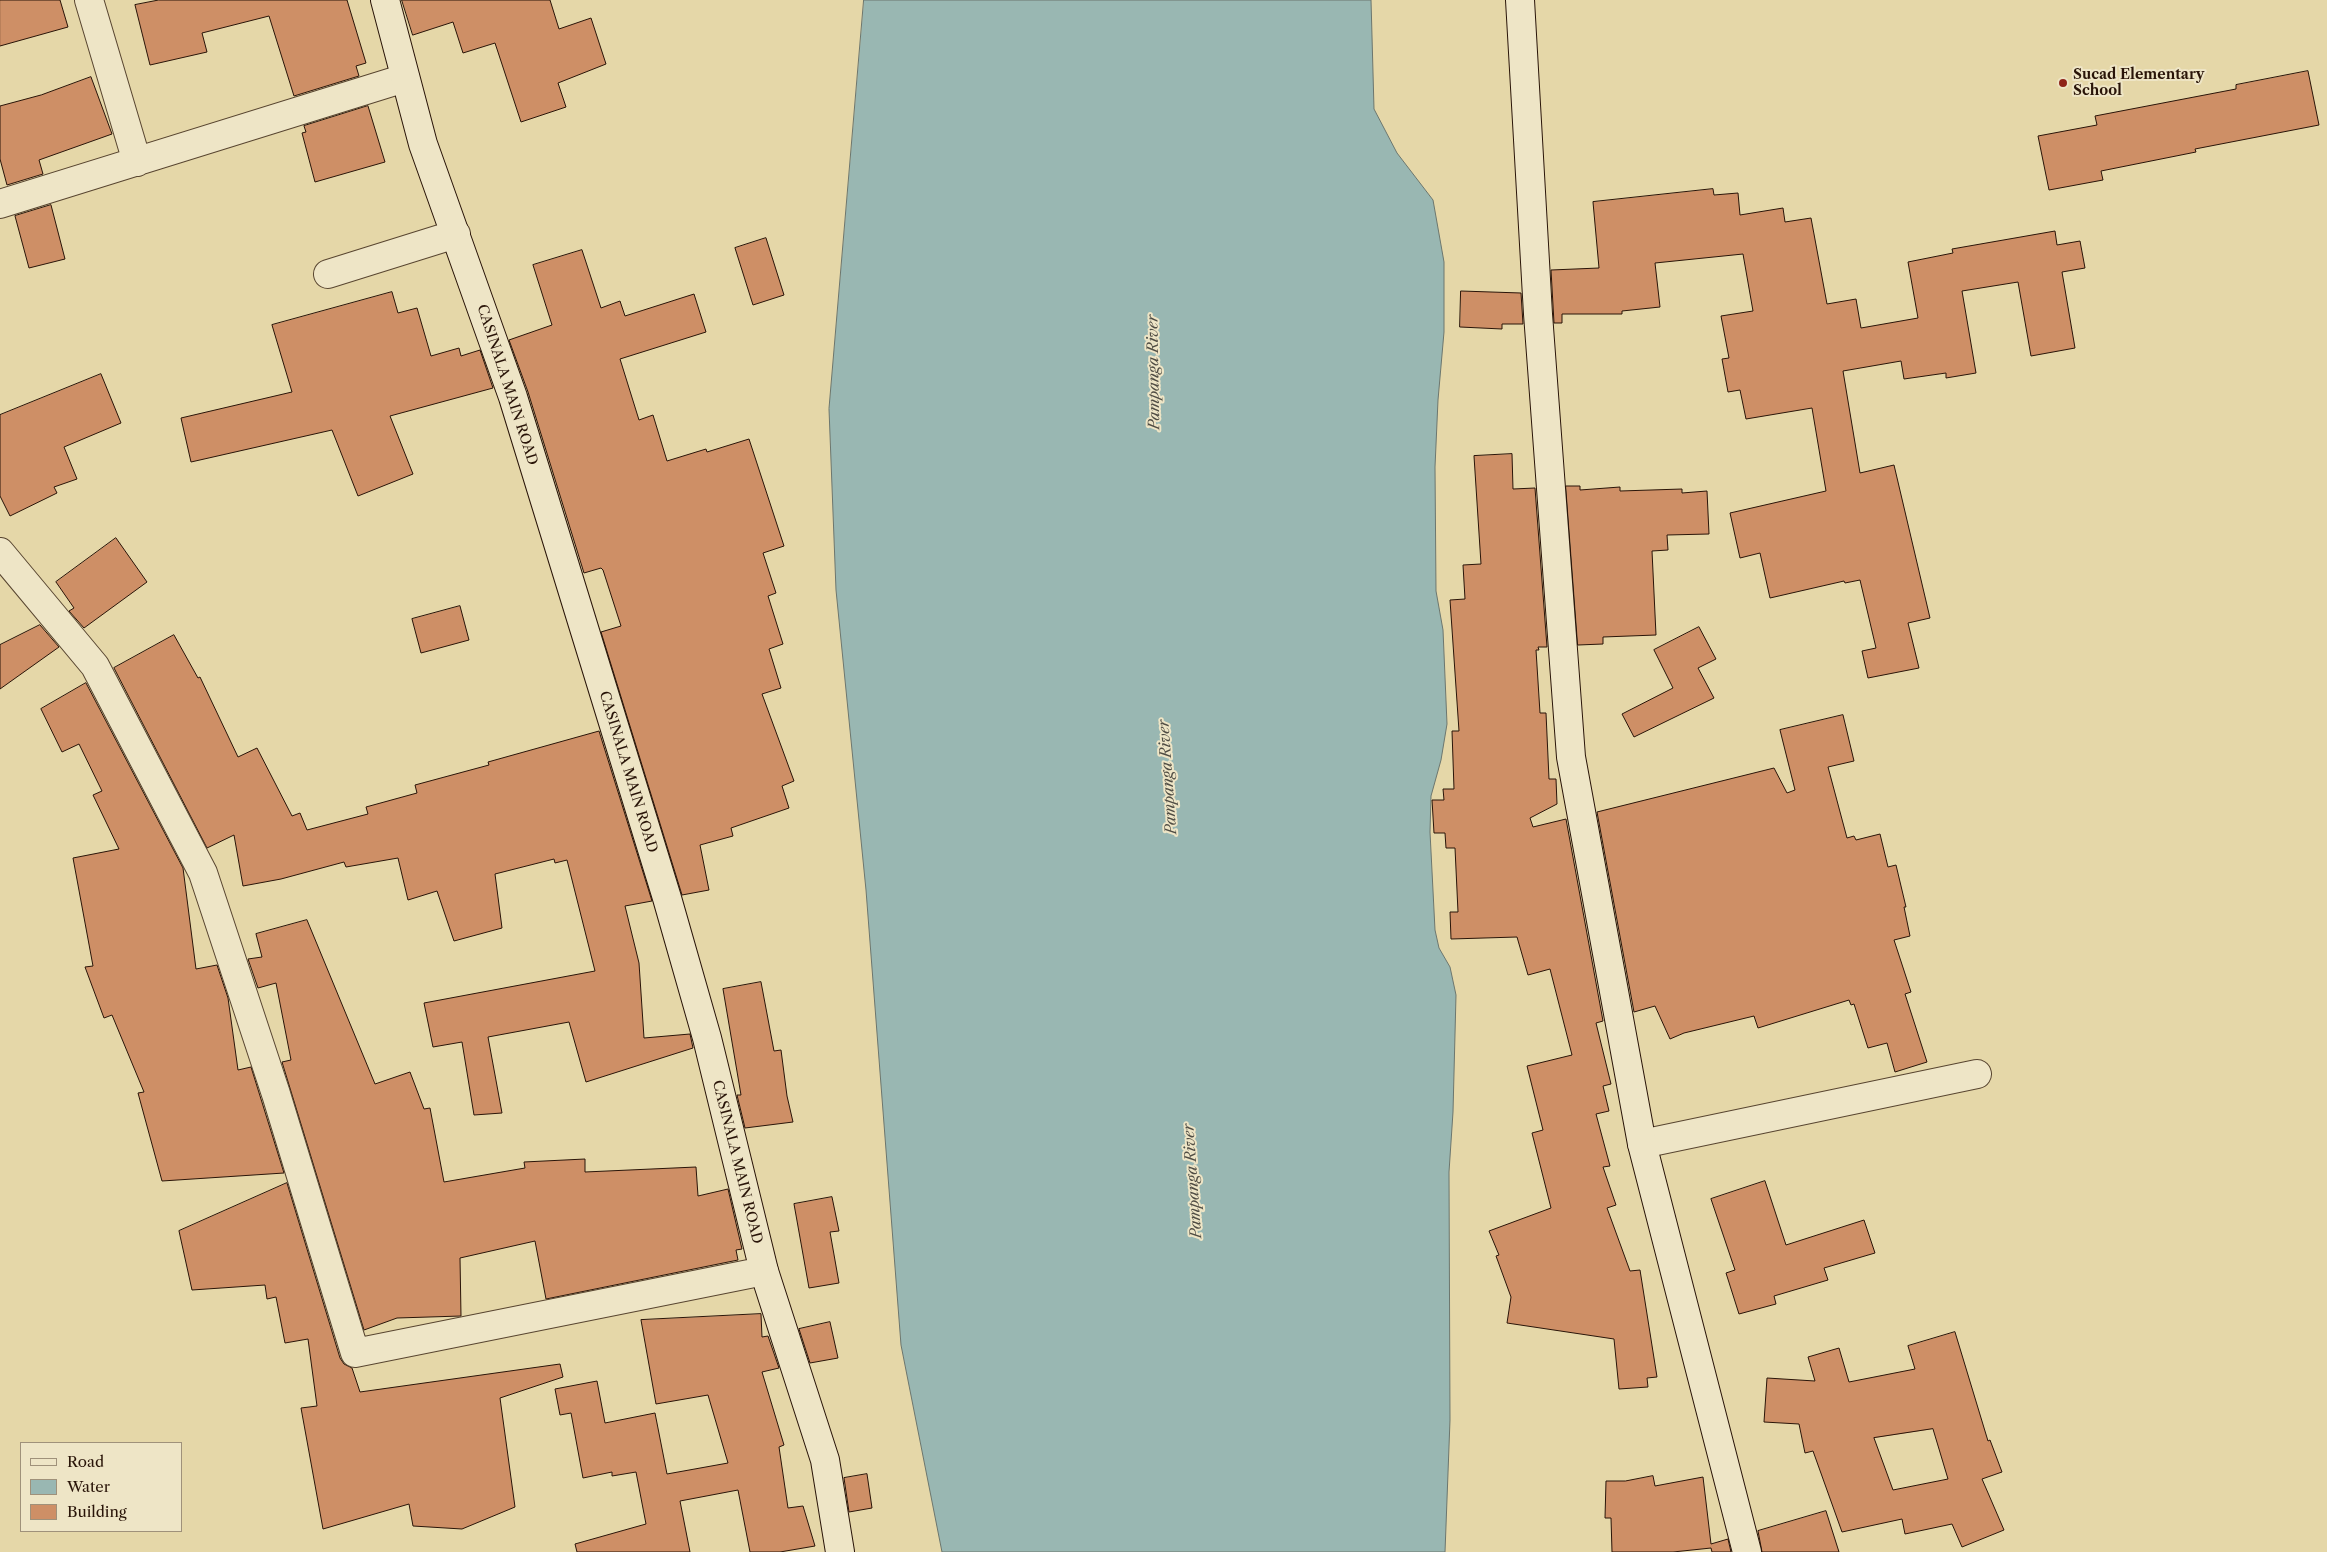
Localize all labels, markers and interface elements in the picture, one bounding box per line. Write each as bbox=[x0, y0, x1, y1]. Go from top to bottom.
place label: Sucad Elementary School bbox=[2073, 67, 2204, 100]
marker: Sucad Elementary School bbox=[2057, 77, 2069, 89]
street label: CASINALA MAIN ROAD bbox=[473, 302, 541, 468]
water label: Pampanga River bbox=[1144, 314, 1164, 430]
street label: CASINALA MAIN ROAD bbox=[595, 689, 661, 855]
water label: Pampanga River bbox=[1155, 719, 1181, 835]
street label: CASINALA MAIN ROAD bbox=[709, 1078, 765, 1246]
water label: Pampanga River bbox=[1180, 1123, 1206, 1239]
legend bbox=[20, 1442, 182, 1532]
text: Road bbox=[67, 1452, 104, 1471]
text: Water bbox=[67, 1477, 110, 1496]
text: Building bbox=[67, 1502, 127, 1521]

